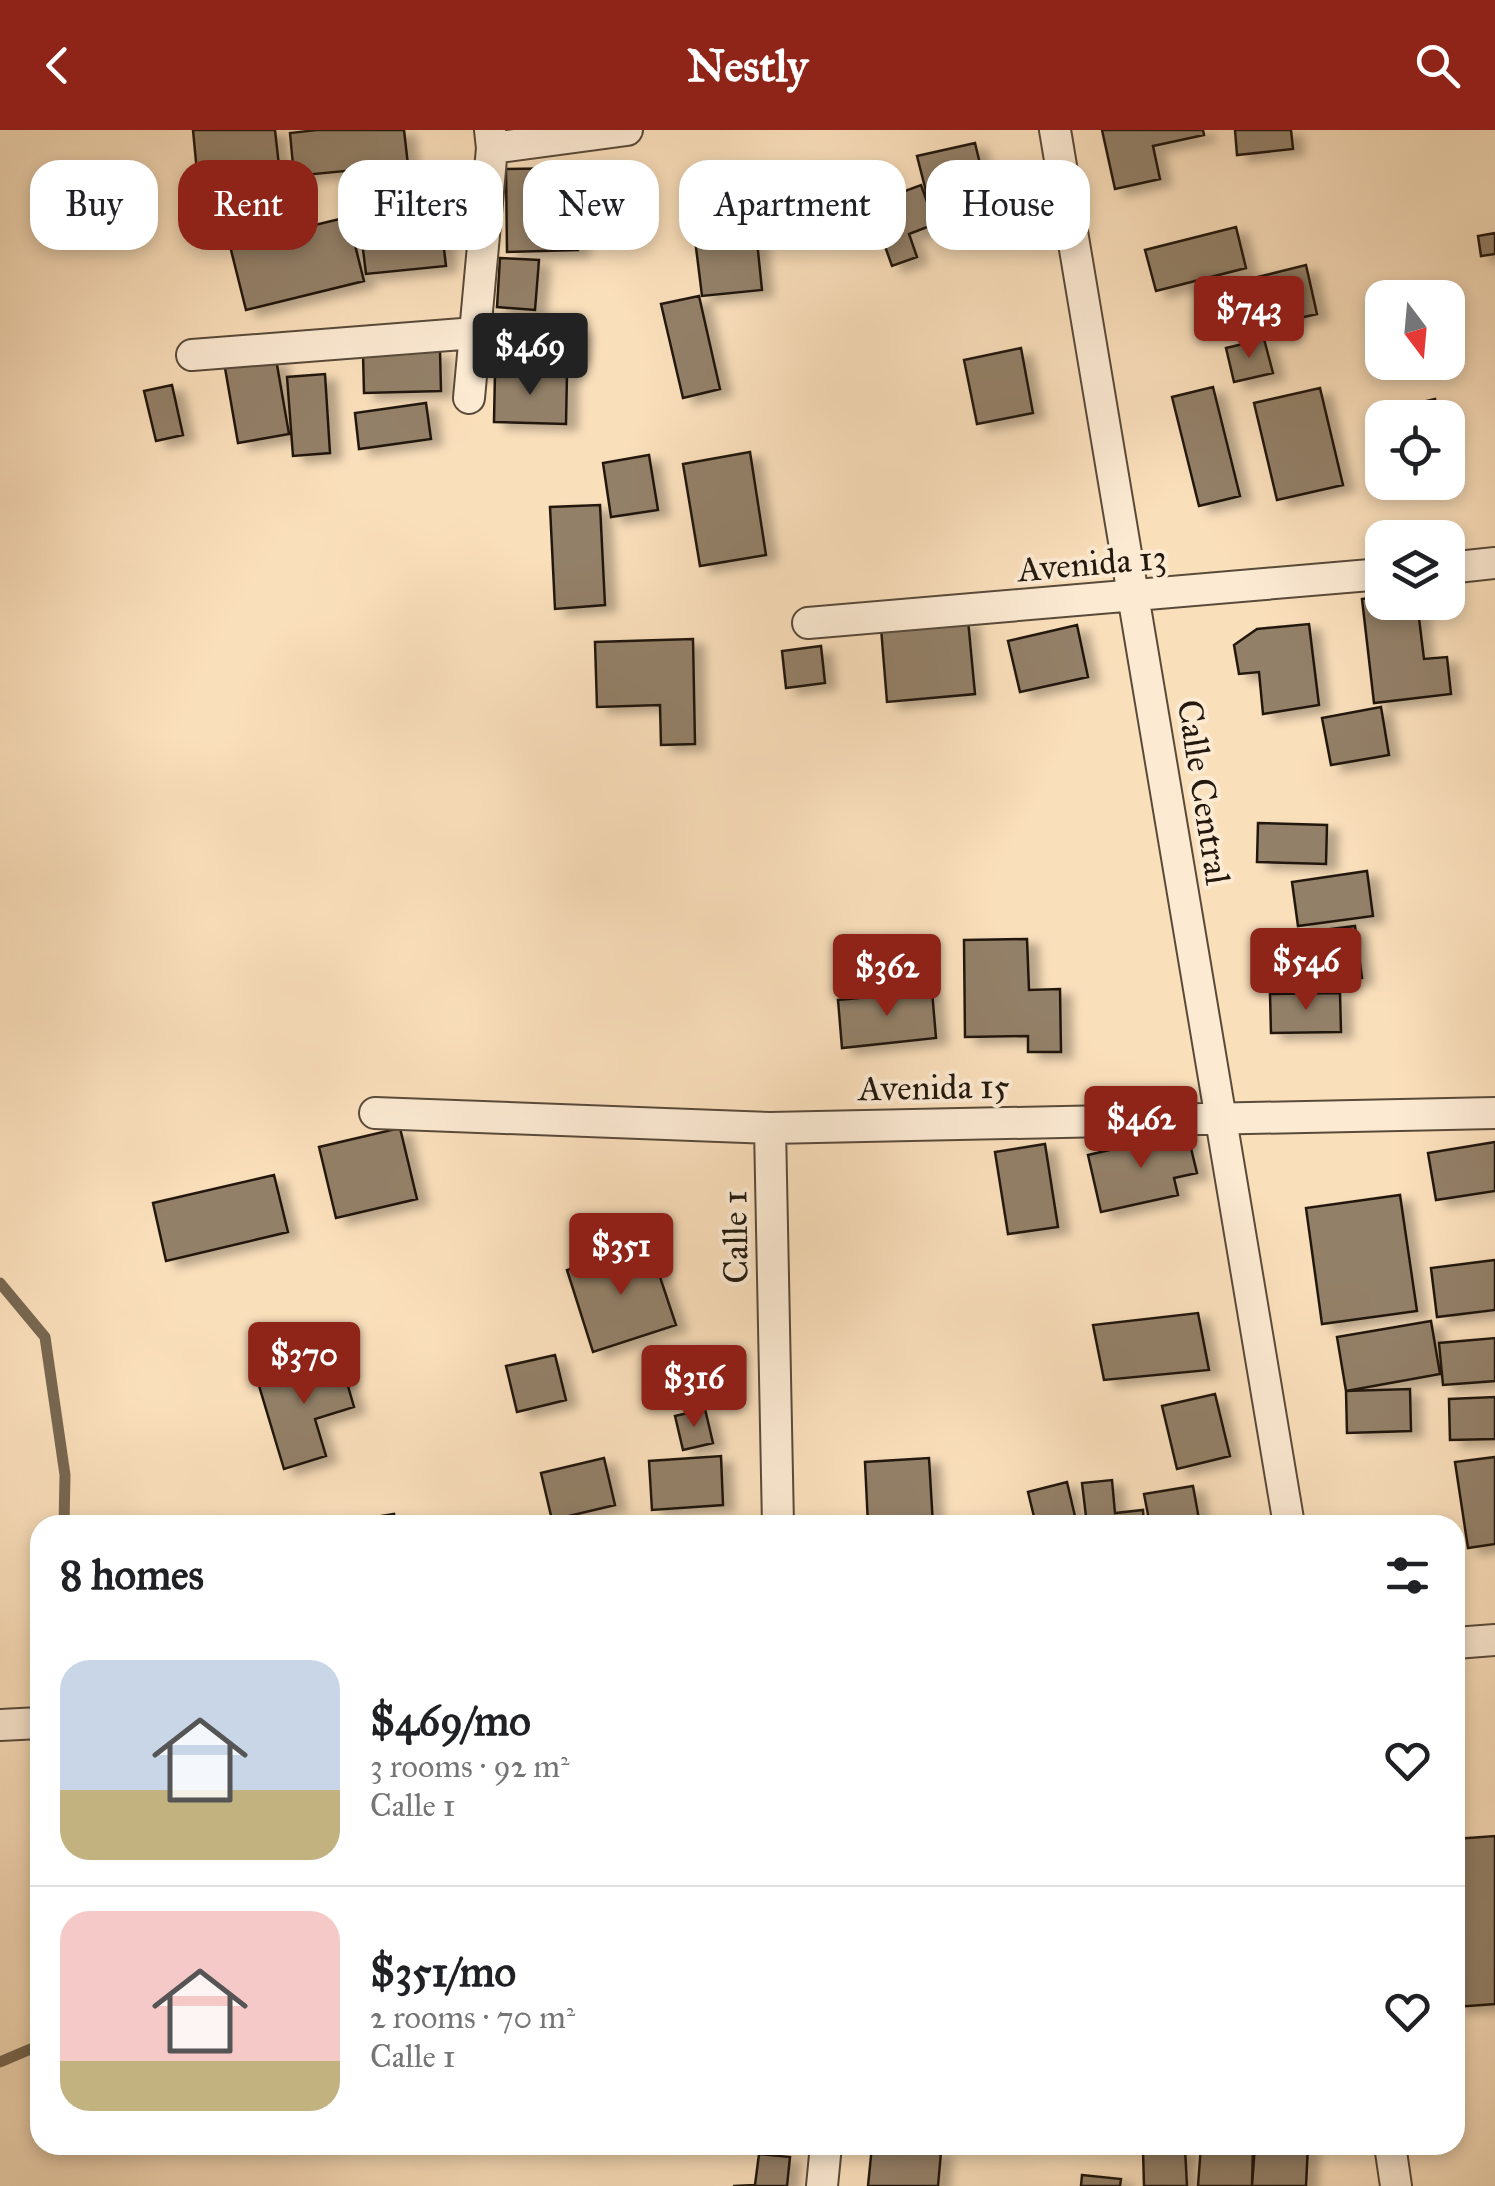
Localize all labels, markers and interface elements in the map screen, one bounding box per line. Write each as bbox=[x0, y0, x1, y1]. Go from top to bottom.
icon: back bbox=[30, 38, 85, 93]
text: Nestly bbox=[687, 38, 808, 93]
icon: search bbox=[1410, 38, 1465, 93]
chip: Buy bbox=[30, 160, 158, 250]
chip: Rent bbox=[178, 160, 318, 250]
chip: Filters bbox=[338, 160, 503, 250]
chip: New bbox=[523, 160, 659, 250]
chip: Apartment bbox=[679, 160, 906, 250]
chip: House bbox=[926, 160, 1090, 250]
pin: $743 bbox=[1190, 276, 1308, 361]
north arrow bbox=[1365, 280, 1465, 380]
map controls bbox=[1365, 280, 1465, 620]
text: $743 bbox=[1216, 289, 1282, 328]
pin: $469 bbox=[471, 313, 589, 398]
text: $469 bbox=[495, 326, 565, 365]
button: locate bbox=[1365, 400, 1465, 500]
button: layers bbox=[1365, 520, 1465, 620]
street label: Avenida 13 bbox=[1014, 536, 1168, 592]
street label: Calle Central bbox=[1168, 697, 1239, 888]
pin: $546 bbox=[1247, 928, 1365, 1013]
pin: $362 bbox=[828, 934, 946, 1019]
text: $546 bbox=[1272, 941, 1340, 980]
text: $362 bbox=[855, 947, 919, 986]
street label: Avenida 15 bbox=[856, 1065, 1010, 1110]
pin: $462 bbox=[1082, 1086, 1200, 1171]
text: $462 bbox=[1106, 1099, 1176, 1138]
street label: Calle 1 bbox=[713, 1190, 758, 1284]
pin: $351 bbox=[562, 1213, 680, 1298]
text: $351 bbox=[591, 1226, 651, 1265]
pin: $370 bbox=[245, 1322, 363, 1407]
text: $370 bbox=[270, 1335, 338, 1374]
pin: $316 bbox=[635, 1345, 753, 1430]
text: $316 bbox=[664, 1358, 724, 1397]
icon: filters bbox=[1380, 1548, 1435, 1603]
text: 8 homes bbox=[60, 1549, 204, 1601]
text: $469/mo bbox=[370, 1695, 531, 1747]
icon: home bbox=[140, 1700, 260, 1820]
icon: heart bbox=[1380, 1733, 1435, 1788]
text: 3 rooms · 92 m² bbox=[370, 1747, 570, 1786]
text: Calle 1 bbox=[370, 1786, 455, 1825]
text: $351/mo bbox=[370, 1946, 516, 1998]
icon: home bbox=[140, 1951, 260, 2071]
icon: heart bbox=[1380, 1984, 1435, 2039]
text: 2 rooms · 70 m² bbox=[370, 1998, 575, 2037]
text: Calle 1 bbox=[370, 2037, 455, 2076]

